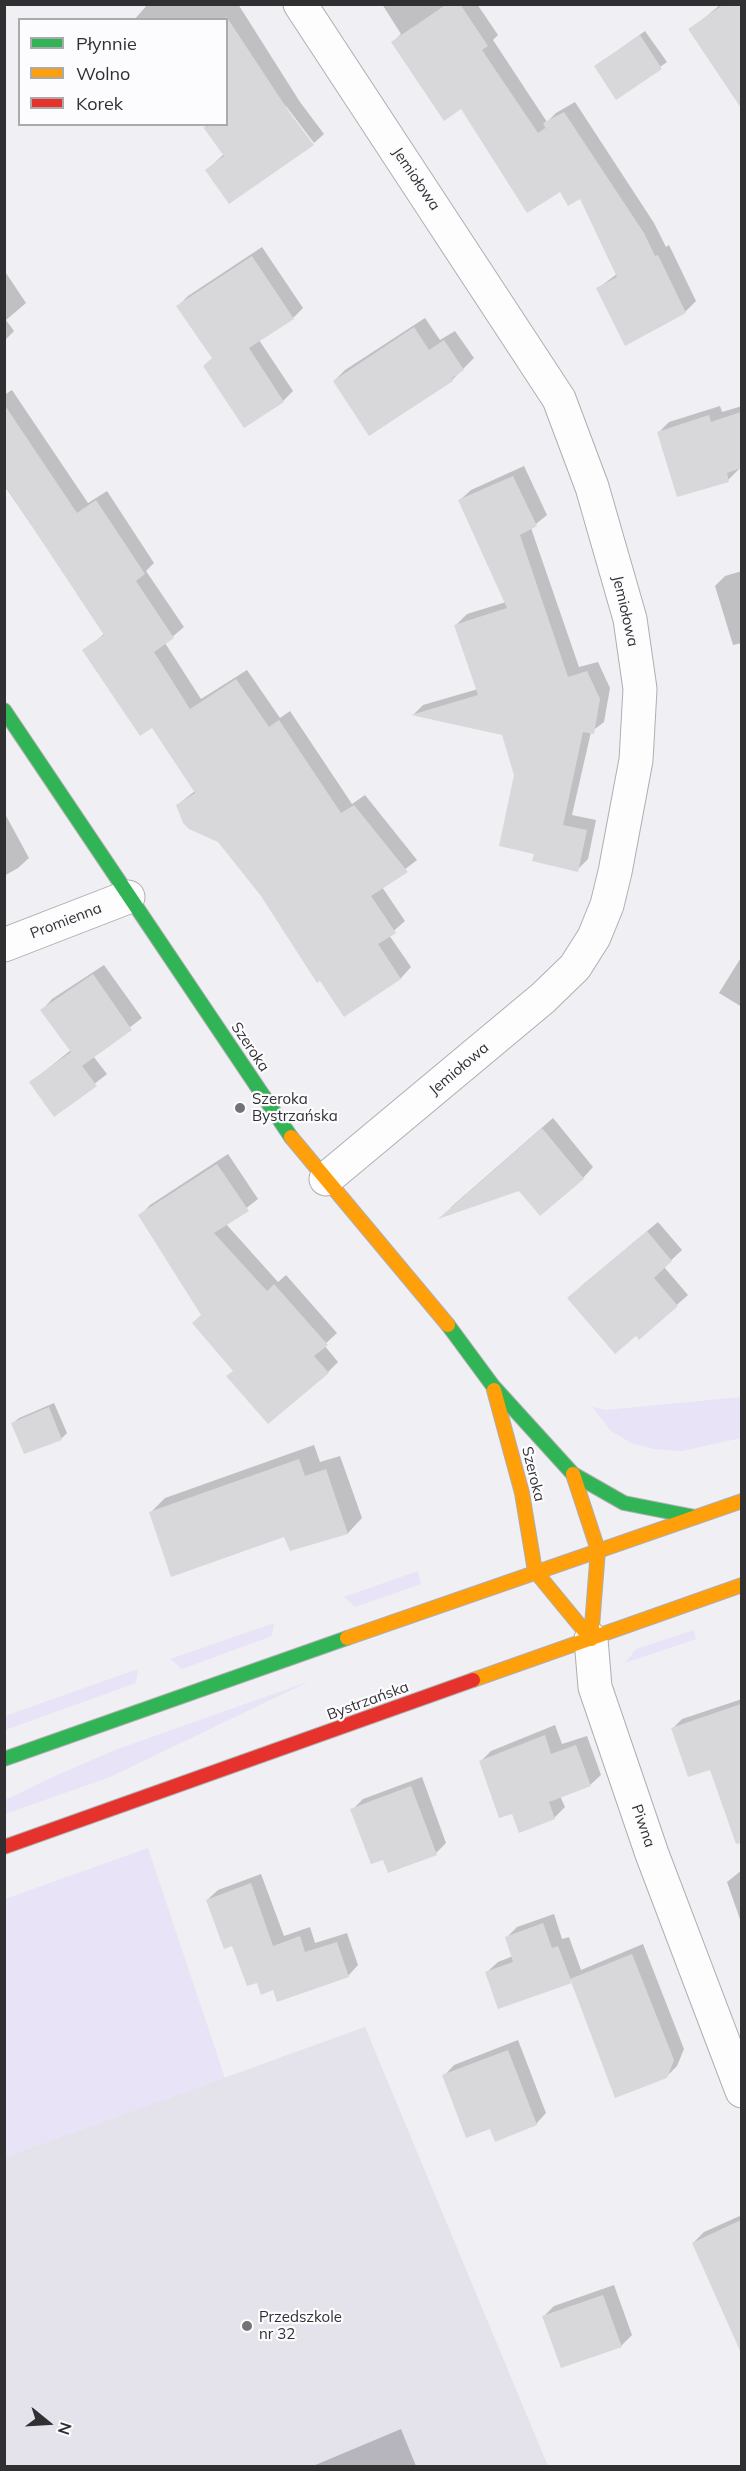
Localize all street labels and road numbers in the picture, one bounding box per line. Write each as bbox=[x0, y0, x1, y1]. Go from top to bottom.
street label: Jemiołowa bbox=[388, 144, 444, 214]
street label: Jemiołowa bbox=[608, 574, 642, 648]
street label: Promienna bbox=[28, 899, 104, 943]
street label: Szeroka bbox=[227, 1019, 273, 1075]
street label: Jemiołowa bbox=[426, 1039, 492, 1099]
street label: Szeroka bbox=[518, 1445, 548, 1503]
street label: Bystrzańska bbox=[325, 1678, 411, 1724]
street label: Piwna bbox=[627, 1802, 659, 1850]

